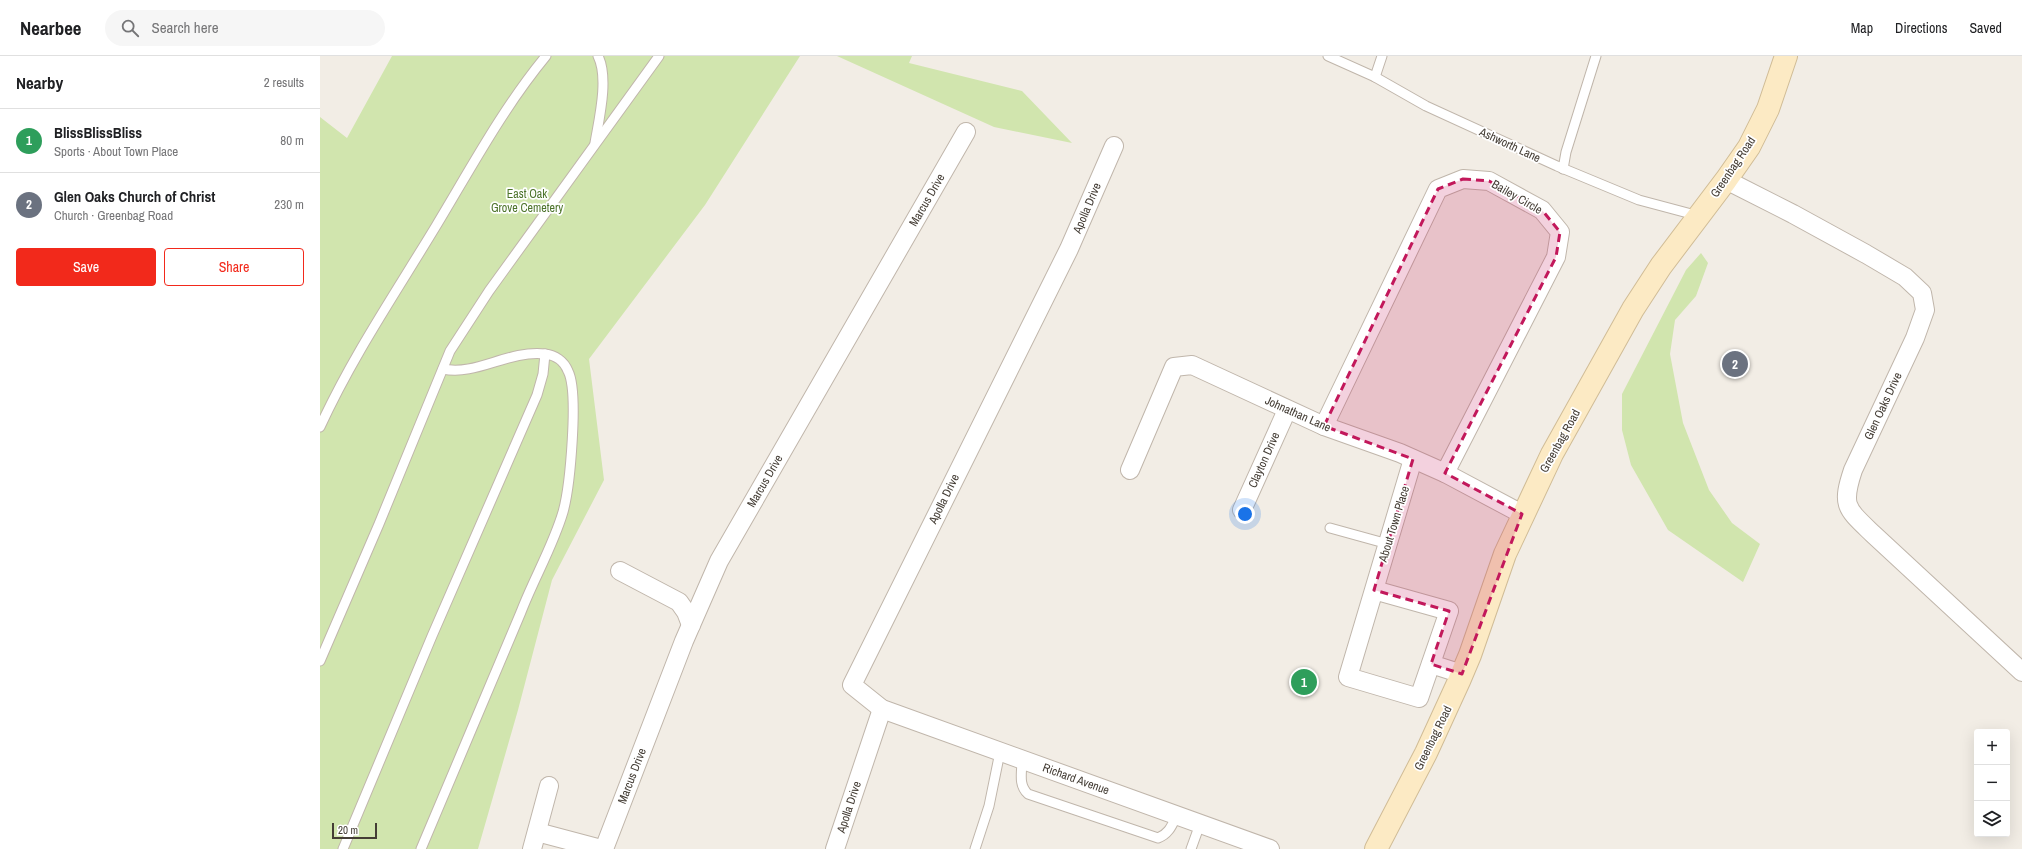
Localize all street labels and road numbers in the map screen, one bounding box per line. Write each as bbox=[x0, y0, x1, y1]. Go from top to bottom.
street label: Ashworth Lane bbox=[1476, 123, 1543, 166]
street label: Greenbag Road bbox=[1707, 133, 1759, 201]
street label: Marcus Drive bbox=[905, 171, 949, 229]
street label: Bailey Circle bbox=[1489, 176, 1545, 218]
street label: Apolla Drive bbox=[1069, 180, 1105, 237]
street label: Glen Oaks Drive bbox=[1860, 370, 1906, 442]
street label: Johnathan Lane bbox=[1263, 392, 1333, 436]
street label: Greenbag Road bbox=[1536, 406, 1584, 476]
street label: Clayton Drive bbox=[1245, 430, 1283, 490]
street label: Marcus Drive bbox=[743, 452, 787, 510]
street label: Apolla Drive bbox=[925, 471, 963, 527]
street label: About Town Place bbox=[1375, 484, 1413, 565]
street label: Greenbag Road bbox=[1410, 703, 1456, 773]
street label: Marcus Drive bbox=[614, 746, 650, 806]
street label: Richard Avenue bbox=[1040, 760, 1112, 798]
street label: Apolla Drive bbox=[833, 779, 865, 836]

